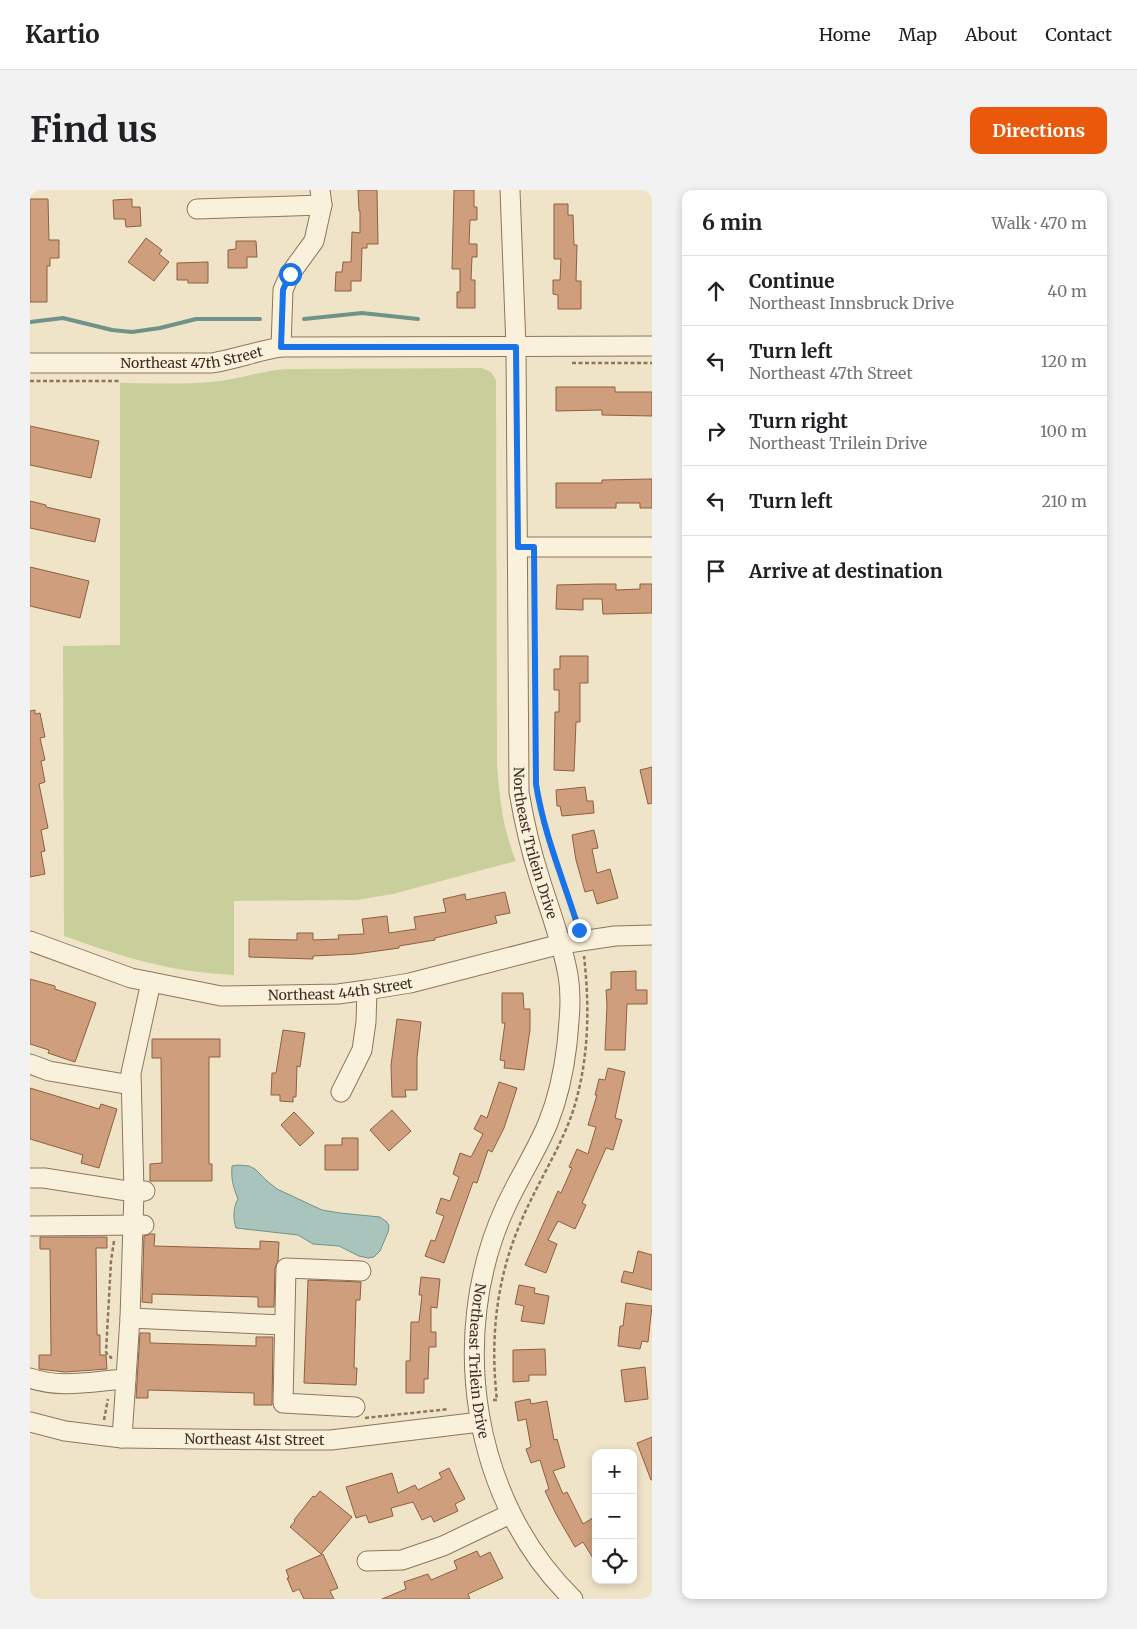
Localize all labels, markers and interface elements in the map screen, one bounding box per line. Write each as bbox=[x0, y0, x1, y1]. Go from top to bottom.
text: Kartio bbox=[25, 19, 100, 50]
text: Home bbox=[819, 23, 871, 46]
text: Map bbox=[899, 23, 937, 46]
text: About bbox=[965, 23, 1017, 46]
text: Contact bbox=[1045, 23, 1112, 46]
button: Directions bbox=[970, 107, 1107, 154]
text: Find us bbox=[30, 108, 157, 152]
text: 6 min bbox=[702, 209, 762, 236]
text: Walk · 470 m bbox=[992, 213, 1087, 233]
route start bbox=[279, 263, 302, 286]
text: Continue bbox=[749, 269, 835, 293]
icon: ahead bbox=[702, 277, 730, 305]
text: 40 m bbox=[1047, 281, 1087, 301]
text: Northeast Innsbruck Drive bbox=[749, 293, 954, 313]
text: Turn left bbox=[749, 339, 833, 363]
street label: Northeast 47th Street bbox=[120, 342, 265, 372]
icon: left bbox=[702, 347, 730, 375]
text: 120 m bbox=[1041, 351, 1087, 371]
text: Northeast 47th Street bbox=[749, 363, 913, 383]
text: Turn right bbox=[749, 409, 848, 433]
icon: right bbox=[702, 417, 730, 445]
text: 100 m bbox=[1040, 421, 1087, 441]
text: Northeast Trilein Drive bbox=[749, 433, 927, 453]
icon: left bbox=[702, 487, 730, 515]
text: Turn left bbox=[749, 489, 833, 513]
text: 210 m bbox=[1042, 491, 1087, 511]
icon: arrive bbox=[702, 557, 730, 585]
text: Arrive at destination bbox=[749, 559, 943, 583]
street label: Northeast Trilein Drive bbox=[510, 767, 561, 921]
route end bbox=[568, 919, 591, 942]
street label: Northeast 44th Street bbox=[268, 974, 414, 1004]
street label: Northeast Trilein Drive bbox=[465, 1282, 493, 1440]
street label: Northeast 41st Street bbox=[184, 1430, 325, 1449]
map controls bbox=[592, 1449, 637, 1584]
button: + bbox=[592, 1449, 637, 1494]
button: − bbox=[592, 1494, 637, 1539]
button: locate bbox=[592, 1539, 637, 1584]

